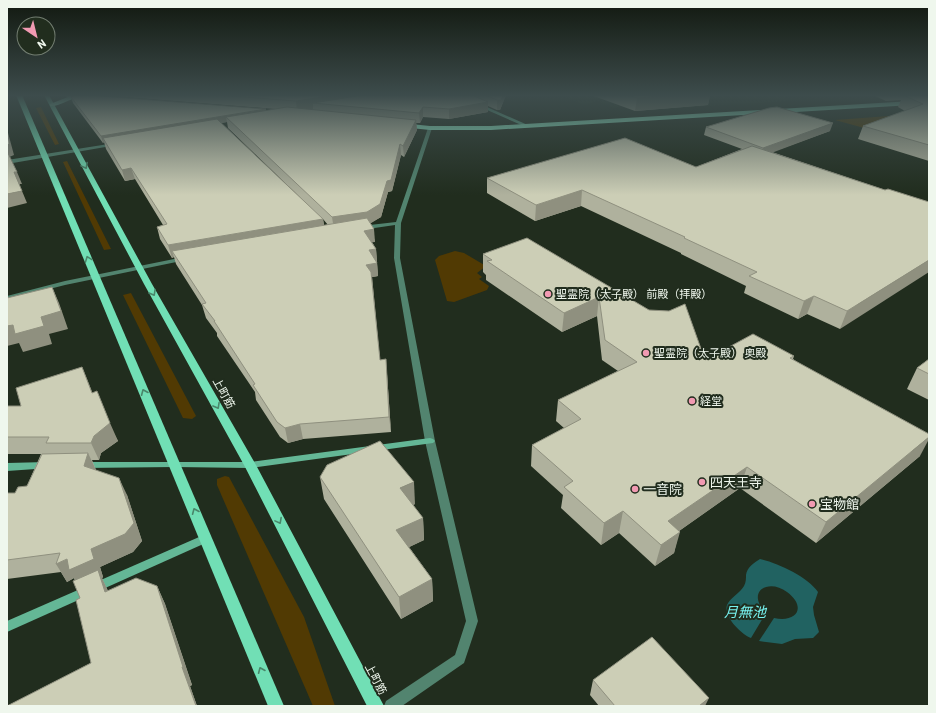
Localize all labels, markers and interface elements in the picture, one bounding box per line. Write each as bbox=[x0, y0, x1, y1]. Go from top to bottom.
north arrow bbox=[16, 16, 56, 56]
text: N bbox=[35, 37, 49, 52]
one-way arrow bbox=[80, 162, 87, 169]
one-way arrow bbox=[85, 255, 93, 262]
place label: 聖霊院（太子殿） 前殿（拝殿） bbox=[556, 287, 712, 300]
one-way arrow bbox=[149, 289, 156, 296]
marker: 聖霊院（太子殿） 前殿（拝殿） bbox=[543, 289, 553, 299]
place label: 聖霊院（太子殿） 奥殿 bbox=[654, 346, 766, 359]
marker: 聖霊院（太子殿） 奥殿 bbox=[641, 348, 651, 358]
street label: 上町筋 bbox=[211, 375, 238, 410]
one-way arrow bbox=[141, 388, 149, 396]
place label: 経堂 bbox=[700, 394, 722, 407]
marker: 経堂 bbox=[687, 396, 697, 406]
one-way arrow bbox=[212, 402, 219, 409]
place label: 四天王寺 bbox=[710, 474, 762, 490]
marker: 四天王寺 bbox=[697, 477, 707, 487]
place label: 一音院 bbox=[643, 481, 682, 497]
marker: 一音院 bbox=[630, 484, 640, 494]
place label: 宝物館 bbox=[820, 496, 859, 512]
marker: 宝物館 bbox=[807, 499, 817, 509]
one-way arrow bbox=[191, 508, 199, 515]
one-way arrow bbox=[274, 516, 282, 524]
water label: 月無池 bbox=[724, 603, 768, 620]
street label: 上町筋 bbox=[363, 661, 390, 696]
one-way arrow bbox=[258, 667, 266, 674]

